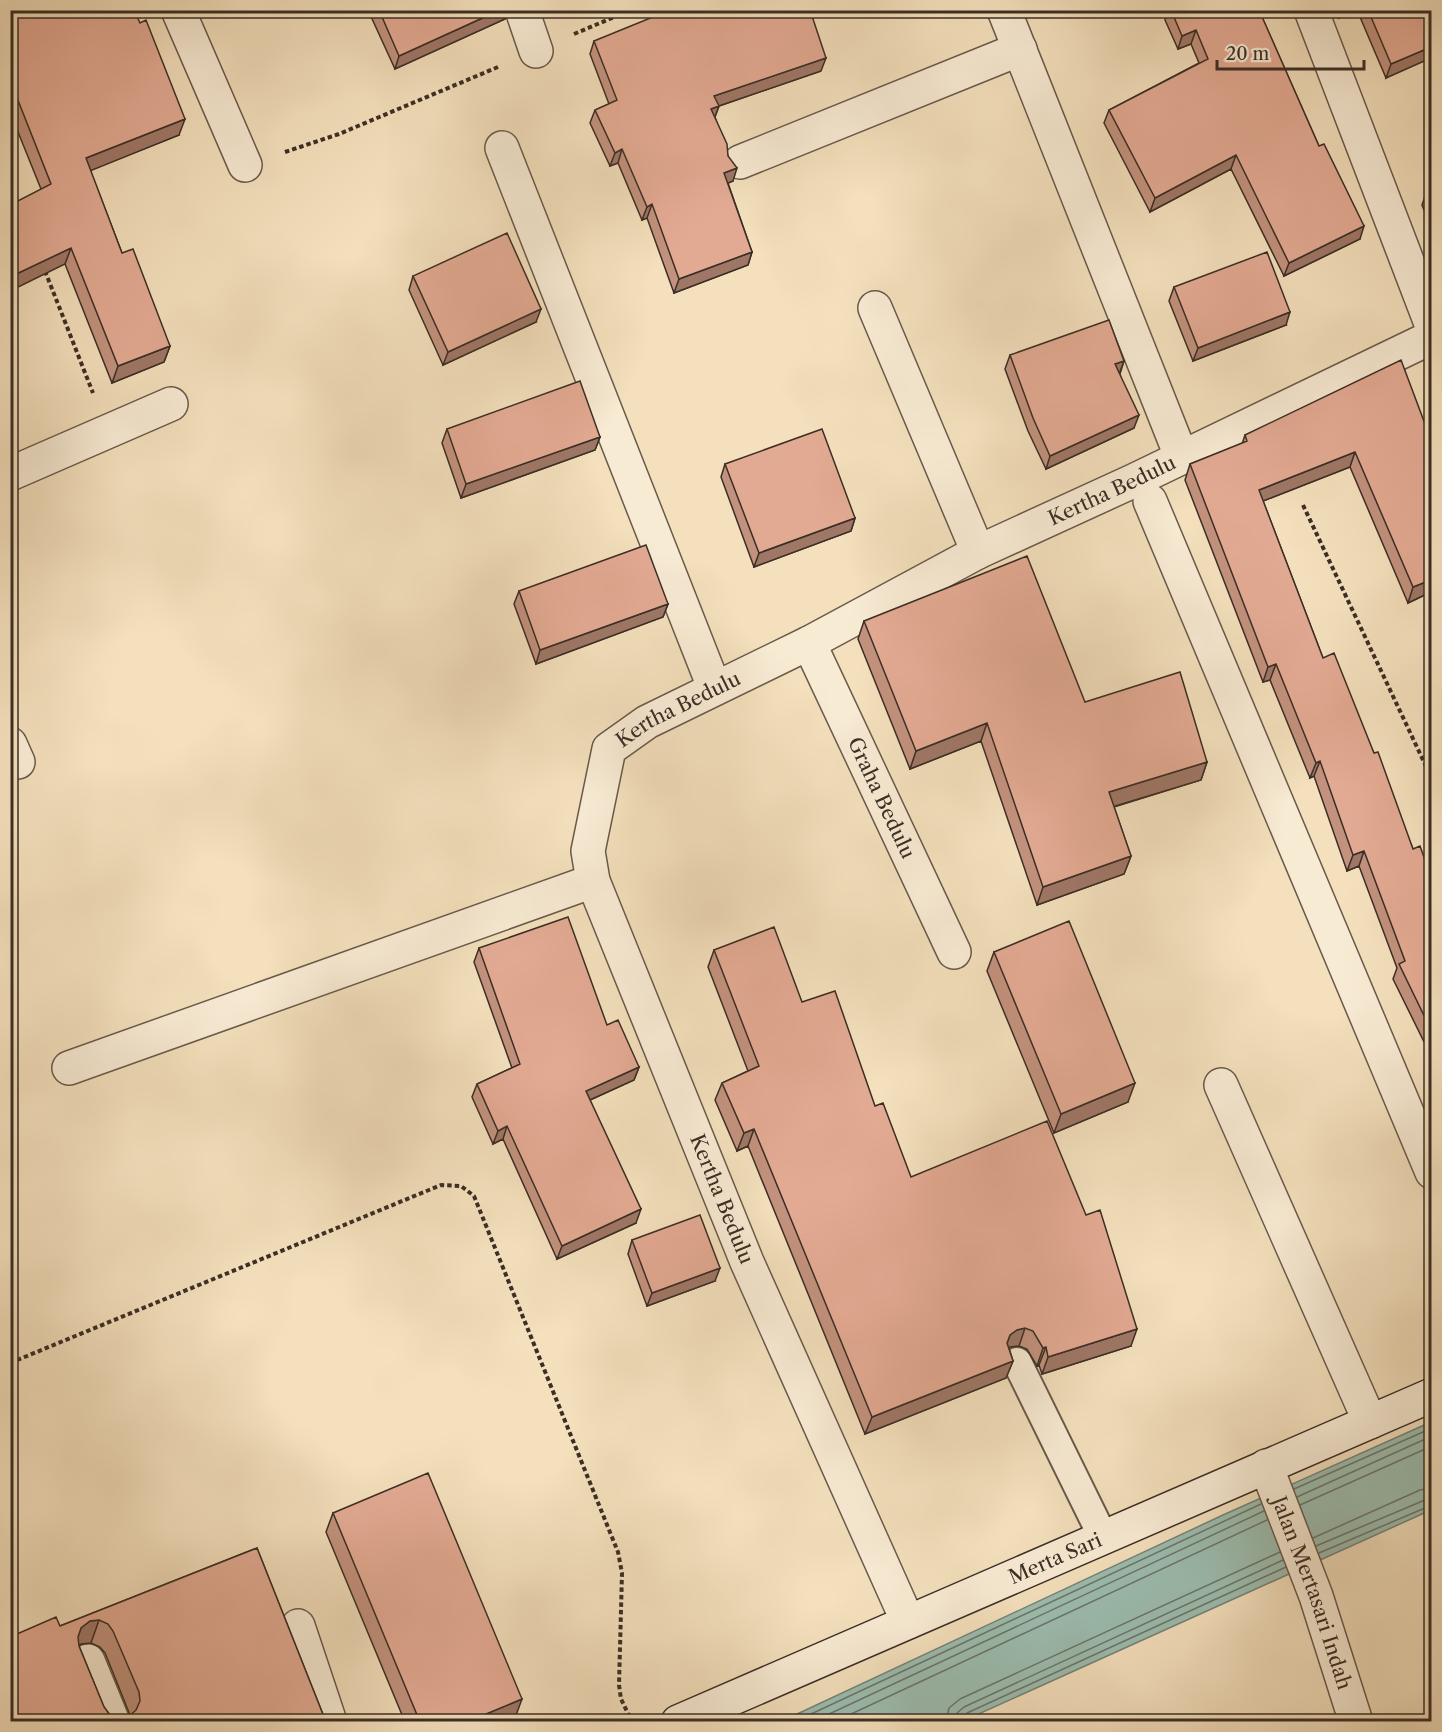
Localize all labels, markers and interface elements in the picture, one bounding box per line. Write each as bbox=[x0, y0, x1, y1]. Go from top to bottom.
scale bar bbox=[1217, 33, 1364, 71]
text: 20 m bbox=[1226, 43, 1270, 65]
street label: Kertha Bedulu bbox=[1044, 450, 1179, 530]
street label: Kertha Bedulu bbox=[611, 666, 744, 752]
street label: Graha Bedulu bbox=[843, 733, 920, 862]
street label: Kertha Bedulu bbox=[685, 1131, 759, 1267]
street label: Jalan Mertasari Indah bbox=[1266, 1490, 1357, 1693]
street label: Merta Sari bbox=[1005, 1528, 1105, 1589]

